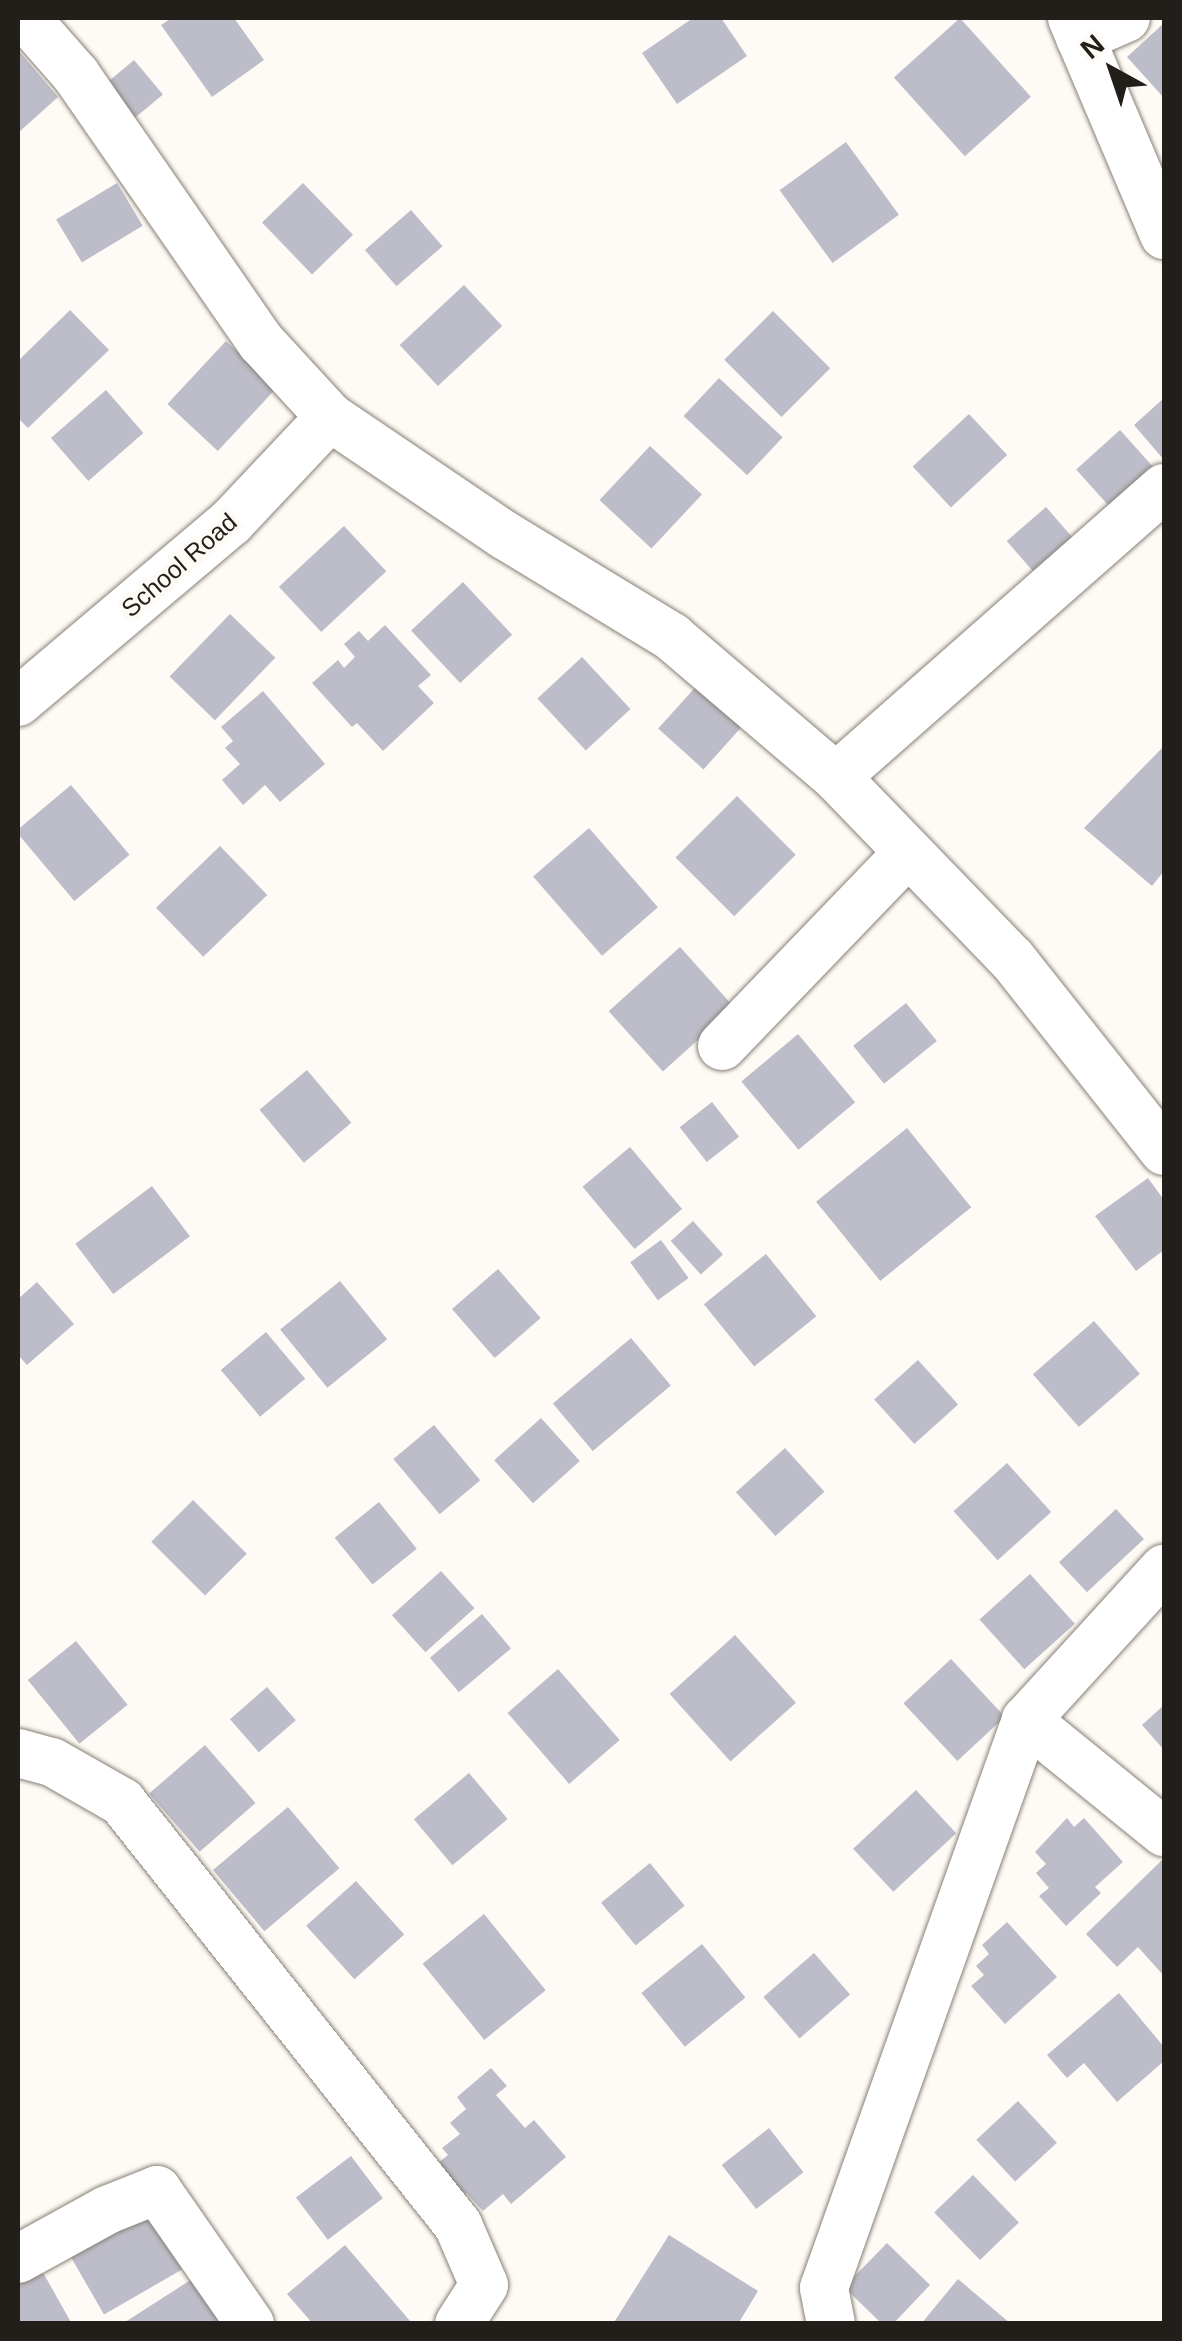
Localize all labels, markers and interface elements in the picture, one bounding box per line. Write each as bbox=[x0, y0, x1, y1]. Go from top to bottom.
north arrow bbox=[1062, 20, 1162, 120]
text: N bbox=[1075, 28, 1110, 65]
street label: School Road bbox=[115, 507, 243, 623]

